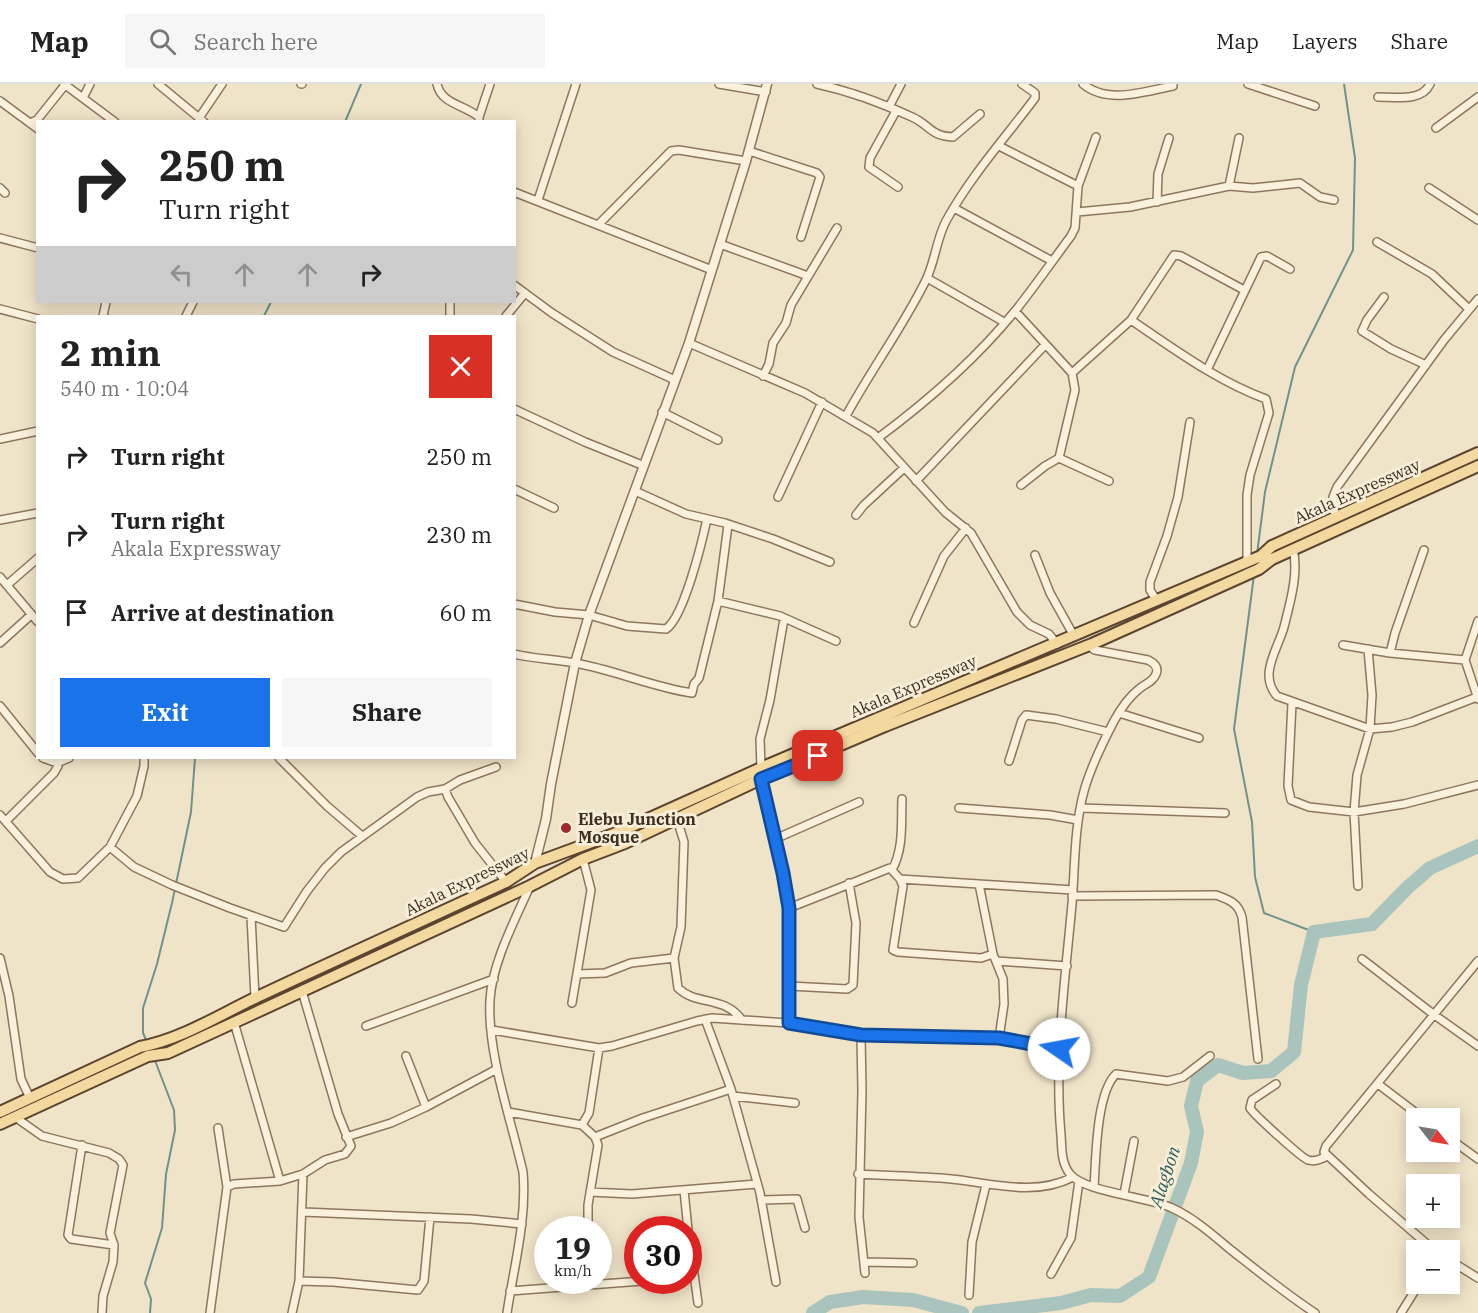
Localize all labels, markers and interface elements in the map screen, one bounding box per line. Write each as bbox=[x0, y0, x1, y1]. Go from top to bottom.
search box bbox=[125, 14, 545, 68]
text: Map bbox=[30, 23, 89, 60]
icon: search bbox=[146, 25, 179, 58]
text: Search here bbox=[194, 27, 318, 56]
text: Map bbox=[1216, 27, 1259, 55]
text: Layers bbox=[1292, 27, 1358, 55]
text: Share bbox=[1391, 27, 1448, 55]
text: 250 m bbox=[159, 138, 285, 193]
icon: right bbox=[60, 144, 138, 222]
text: Turn right bbox=[159, 191, 290, 226]
icon: left bbox=[165, 258, 198, 291]
icon: ahead bbox=[228, 258, 261, 291]
icon: ahead bbox=[291, 258, 324, 291]
icon: right bbox=[354, 258, 387, 291]
text: 2 min bbox=[60, 329, 161, 376]
button: close bbox=[429, 335, 492, 398]
text: 540 m · 10:04 bbox=[60, 375, 189, 402]
icon: right bbox=[60, 440, 93, 473]
text: Turn right bbox=[111, 442, 225, 471]
text: 250 m bbox=[426, 442, 492, 471]
street label: Akala Expressway bbox=[1291, 454, 1423, 528]
text: Turn right bbox=[111, 506, 225, 535]
icon: right bbox=[60, 518, 93, 551]
text: 230 m bbox=[426, 520, 492, 549]
text: Akala Expressway bbox=[111, 535, 281, 562]
icon: arrive bbox=[60, 596, 93, 629]
text: Arrive at destination bbox=[111, 598, 334, 627]
text: 60 m bbox=[440, 598, 492, 627]
street label: Akala Expressway bbox=[847, 650, 980, 722]
button: Exit bbox=[60, 678, 270, 747]
button: Share bbox=[282, 678, 492, 747]
pin bbox=[792, 730, 843, 781]
icon: arrive bbox=[801, 739, 834, 772]
place label: Elebu Junction Mosque bbox=[578, 809, 696, 847]
marker: Elebu Junction Mosque bbox=[559, 821, 573, 835]
street label: Akala Expressway bbox=[402, 842, 533, 920]
position arrow bbox=[1027, 1017, 1091, 1081]
north arrow bbox=[1406, 1108, 1460, 1162]
map controls bbox=[1406, 1108, 1460, 1294]
water label: Alagbon bbox=[1144, 1143, 1185, 1211]
button: + bbox=[1406, 1174, 1460, 1228]
speed limit sign: 30 bbox=[624, 1216, 702, 1294]
text: 19 bbox=[555, 1228, 591, 1267]
button: − bbox=[1406, 1240, 1460, 1294]
text: km/h bbox=[554, 1261, 592, 1280]

